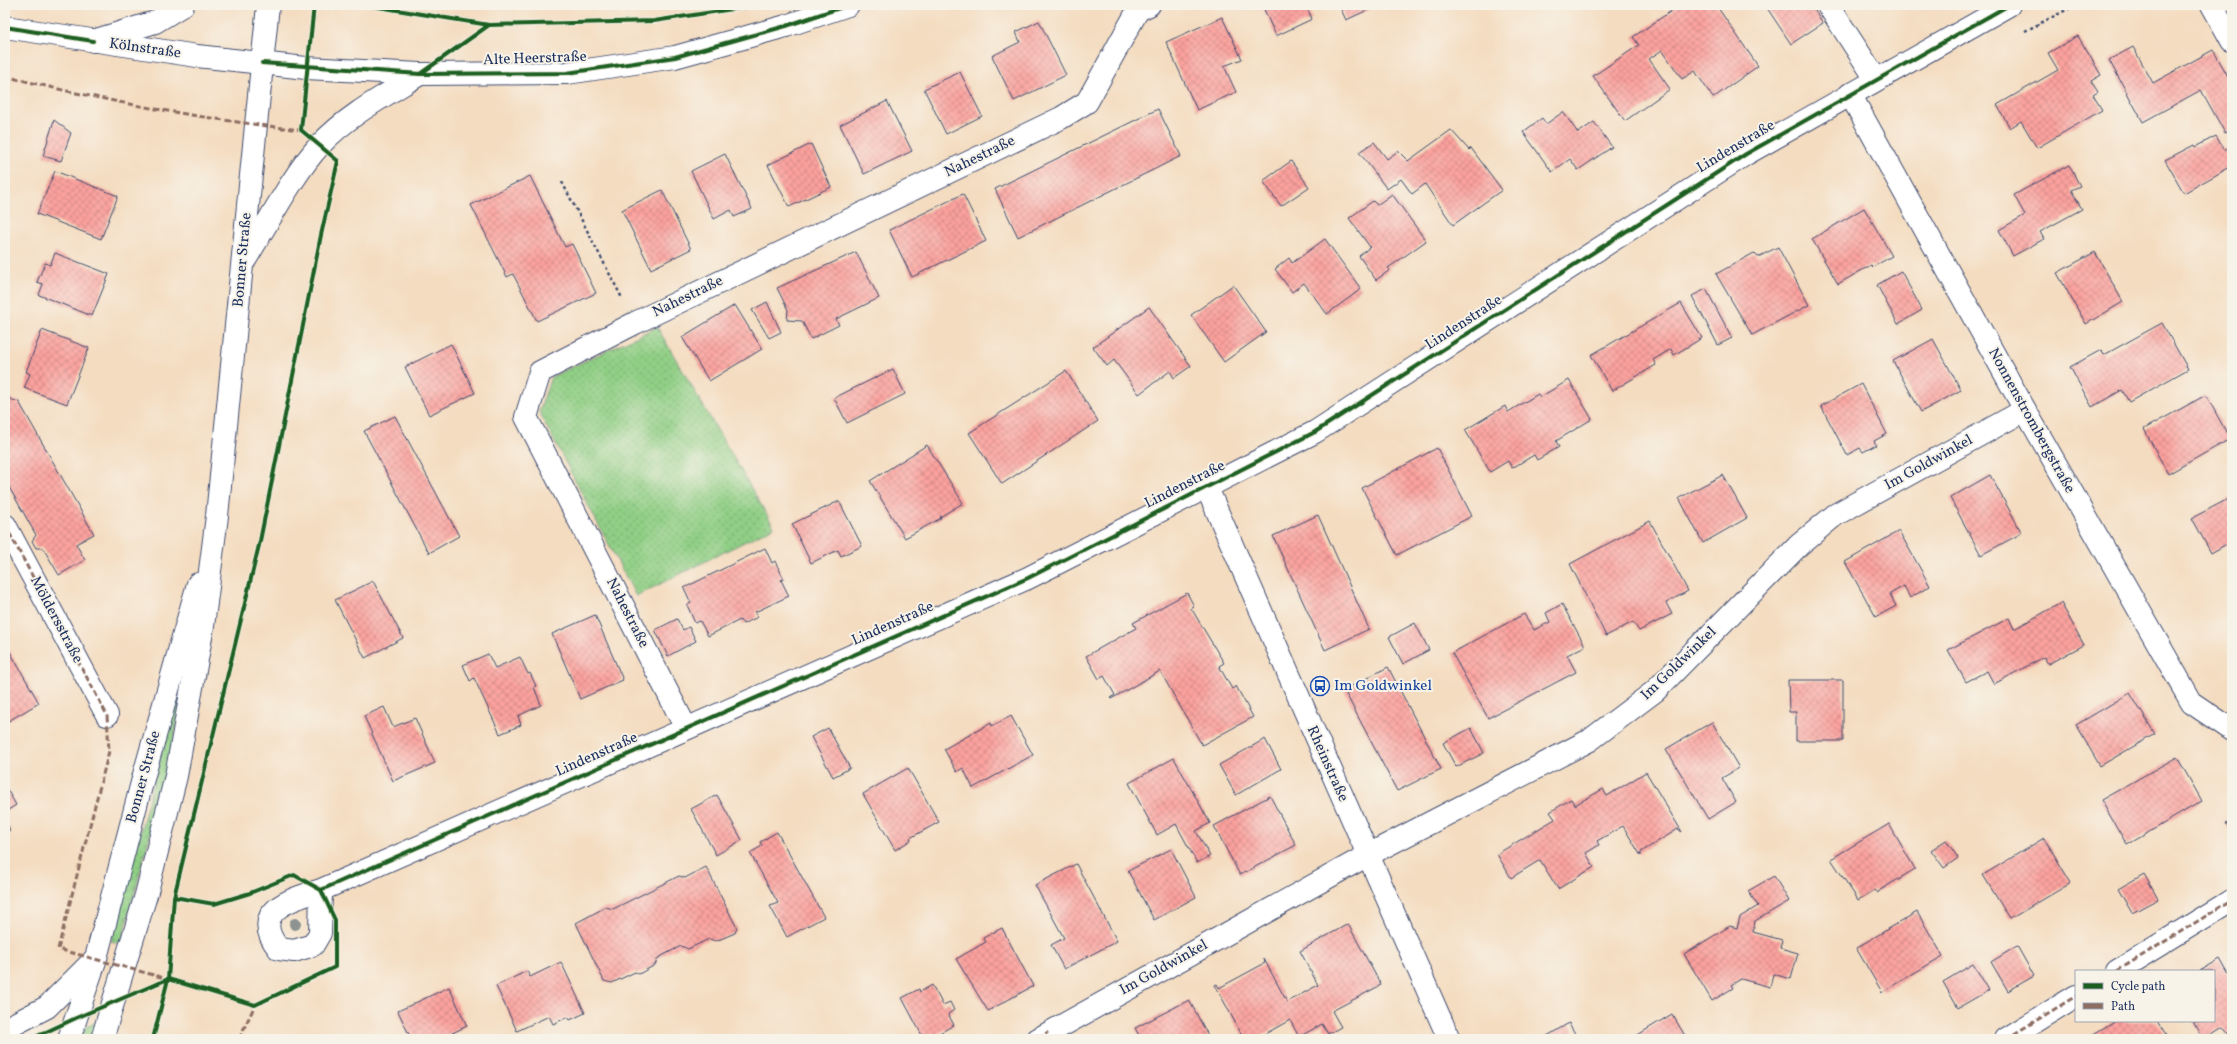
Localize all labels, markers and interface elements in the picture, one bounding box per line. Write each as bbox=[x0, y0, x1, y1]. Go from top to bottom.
street label: Kölnstraße bbox=[108, 34, 182, 64]
street label: Alte Heerstraße bbox=[483, 47, 587, 71]
street label: Lindenstraße bbox=[1693, 115, 1779, 179]
street label: Nahestraße bbox=[941, 131, 1019, 183]
street label: Bonner Straße bbox=[228, 212, 258, 308]
street label: Nahestraße bbox=[649, 271, 727, 323]
street label: Lindenstraße bbox=[1421, 290, 1507, 356]
street label: Nonnenstrombergstraße bbox=[1982, 345, 2080, 497]
street label: Im Goldwinkel bbox=[1881, 430, 1977, 496]
street label: Lindenstraße bbox=[1141, 456, 1229, 514]
street label: Möldersstraße bbox=[24, 573, 88, 667]
street label: Nahestraße bbox=[600, 574, 654, 652]
street label: Lindenstraße bbox=[849, 597, 937, 651]
street label: Im Goldwinkel bbox=[1636, 622, 1722, 706]
bus stop icon: Im Goldwinkel bbox=[1309, 675, 1331, 697]
place label: Im Goldwinkel bbox=[1334, 676, 1432, 697]
street label: Rheinstraße bbox=[1301, 723, 1353, 805]
street label: Bonner Straße bbox=[122, 728, 166, 826]
street label: Lindenstraße bbox=[553, 728, 641, 782]
street label: Im Goldwinkel bbox=[1116, 935, 1212, 1001]
legend bbox=[2075, 970, 2215, 1022]
text: Cycle path bbox=[2111, 979, 2166, 995]
text: Path bbox=[2111, 999, 2135, 1015]

